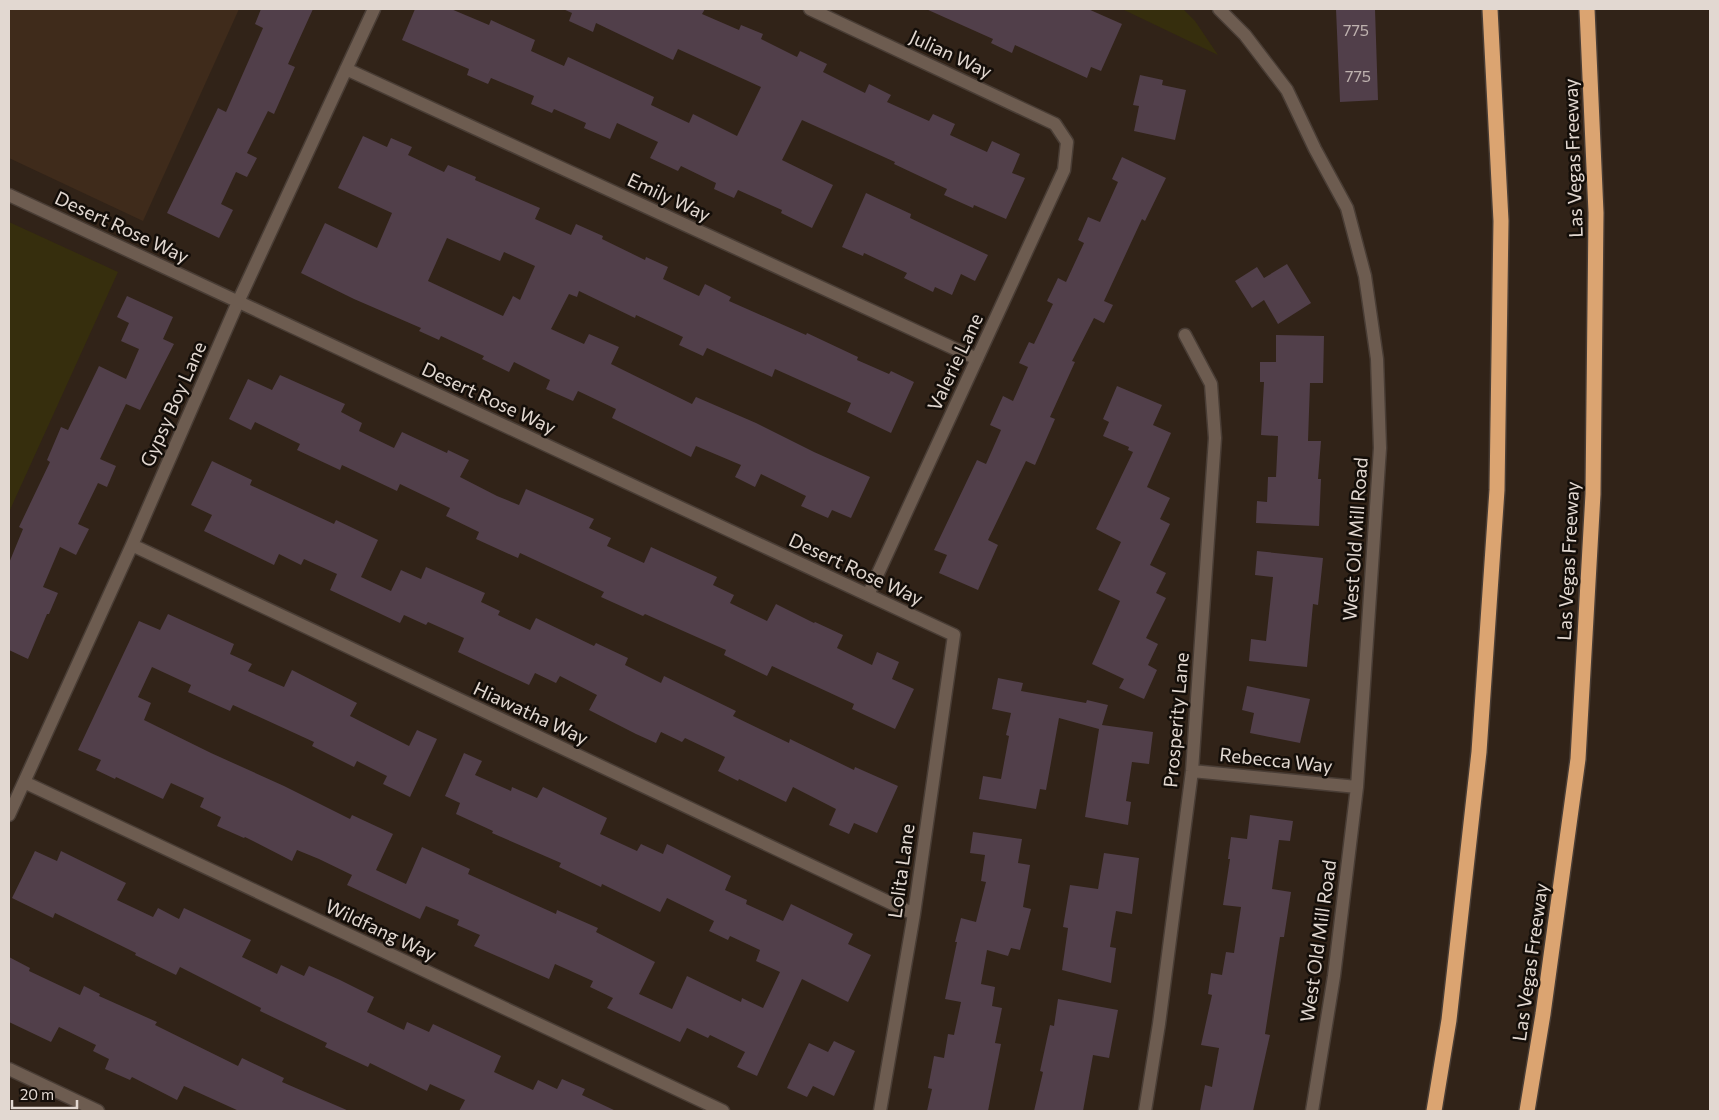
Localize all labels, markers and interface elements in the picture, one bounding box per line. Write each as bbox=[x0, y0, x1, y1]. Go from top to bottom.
house number: 775 bbox=[1343, 20, 1369, 39]
street label: Julian Way bbox=[906, 24, 996, 83]
house number: 775 bbox=[1345, 66, 1371, 85]
street label: Las Vegas Freeway bbox=[1558, 78, 1587, 238]
street label: Emily Way bbox=[624, 167, 715, 226]
street label: Desert Rose Way bbox=[52, 185, 193, 268]
street label: Valerie Lane bbox=[922, 309, 987, 414]
street label: Gypsy Boy Lane bbox=[135, 338, 210, 470]
street label: Desert Rose Way bbox=[419, 356, 560, 439]
street label: West Old Mill Road bbox=[1337, 456, 1372, 621]
street label: Las Vegas Freeway bbox=[1552, 481, 1583, 641]
street label: Desert Rose Way bbox=[786, 527, 927, 610]
street label: Prosperity Lane bbox=[1158, 651, 1193, 789]
street label: Hiawatha Way bbox=[470, 676, 592, 749]
street label: Rebecca Way bbox=[1218, 742, 1334, 777]
street label: Lolita Lane bbox=[883, 822, 919, 920]
street label: West Old Mill Road bbox=[1295, 858, 1340, 1024]
street label: Las Vegas Freeway bbox=[1507, 881, 1552, 1042]
street label: Wildfang Way bbox=[322, 894, 441, 965]
scale bar bbox=[12, 1078, 78, 1110]
text: 20 m bbox=[20, 1085, 54, 1103]

